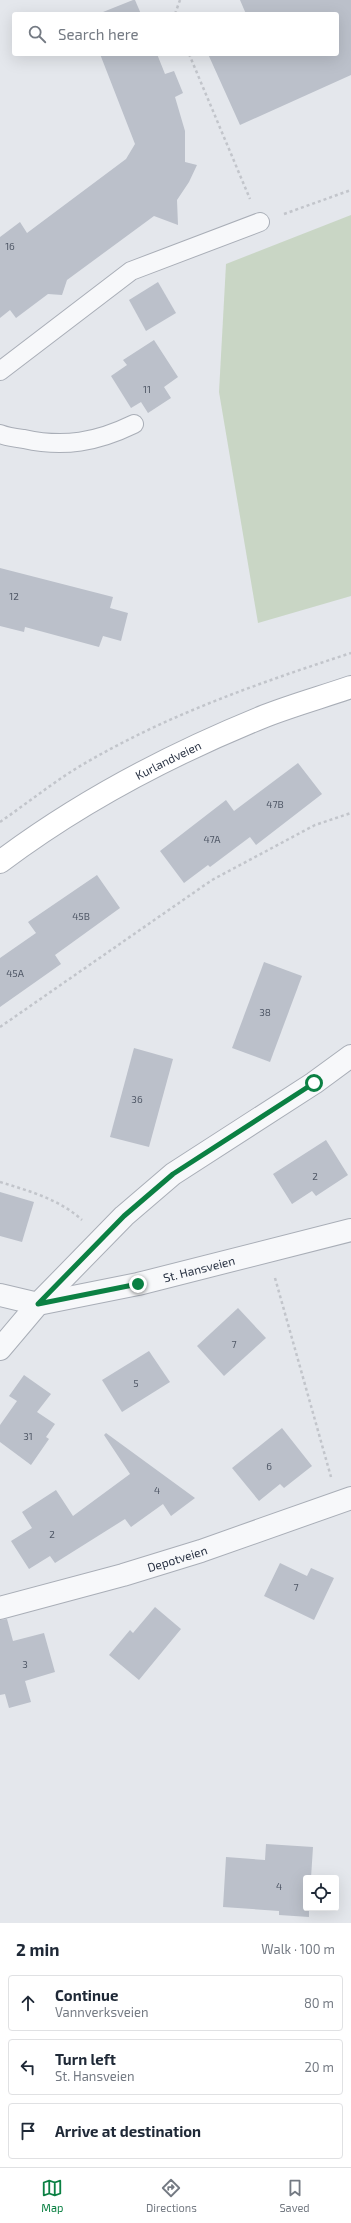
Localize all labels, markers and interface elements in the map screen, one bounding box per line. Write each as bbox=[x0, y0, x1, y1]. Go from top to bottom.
search box bbox=[12, 12, 339, 56]
icon: search bbox=[26, 23, 48, 45]
text: Search here bbox=[58, 25, 139, 43]
house number: 16 bbox=[5, 240, 15, 252]
house number: 11 bbox=[143, 383, 151, 395]
house number: 12 bbox=[9, 590, 19, 602]
street label: Kurlandveien bbox=[133, 738, 203, 782]
house number: 47B bbox=[266, 798, 284, 810]
house number: 47A bbox=[203, 833, 221, 845]
house number: 45B bbox=[72, 910, 90, 922]
house number: 45A bbox=[6, 967, 25, 979]
house number: 38 bbox=[259, 1006, 271, 1018]
route start bbox=[305, 1074, 323, 1092]
house number: 36 bbox=[131, 1093, 143, 1105]
house number: 2 bbox=[312, 1170, 318, 1182]
street label: St. Hansveien bbox=[162, 1253, 236, 1284]
route end bbox=[129, 1275, 147, 1293]
house number: 7 bbox=[231, 1338, 237, 1350]
house number: 5 bbox=[133, 1377, 139, 1389]
house number: 31 bbox=[23, 1430, 33, 1442]
house number: 6 bbox=[266, 1460, 272, 1472]
house number: 4 bbox=[154, 1484, 160, 1496]
house number: 2 bbox=[49, 1528, 55, 1540]
street label: Depotveien bbox=[145, 1542, 209, 1574]
house number: 7 bbox=[293, 1581, 299, 1593]
house number: 3 bbox=[22, 1658, 28, 1670]
map controls bbox=[303, 1875, 339, 1911]
button: locate bbox=[303, 1875, 339, 1911]
house number: 4 bbox=[276, 1880, 282, 1892]
text: 2 min bbox=[16, 1939, 59, 1959]
text: Walk · 100 m bbox=[261, 1941, 335, 1957]
text: Continue bbox=[55, 1986, 118, 2004]
icon: ahead bbox=[17, 1992, 39, 2014]
text: 80 m bbox=[304, 1995, 334, 2011]
text: Vannverksveien bbox=[55, 2004, 149, 2020]
text: Turn left bbox=[55, 2050, 116, 2068]
icon: left bbox=[17, 2056, 39, 2078]
text: 20 m bbox=[305, 2059, 334, 2075]
text: St. Hansveien bbox=[55, 2068, 135, 2084]
icon: arrive bbox=[17, 2120, 39, 2142]
text: Arrive at destination bbox=[55, 2122, 201, 2140]
tab: Map bbox=[41, 2177, 63, 2214]
tab: Directions bbox=[146, 2177, 197, 2214]
tab: Saved bbox=[279, 2177, 310, 2214]

